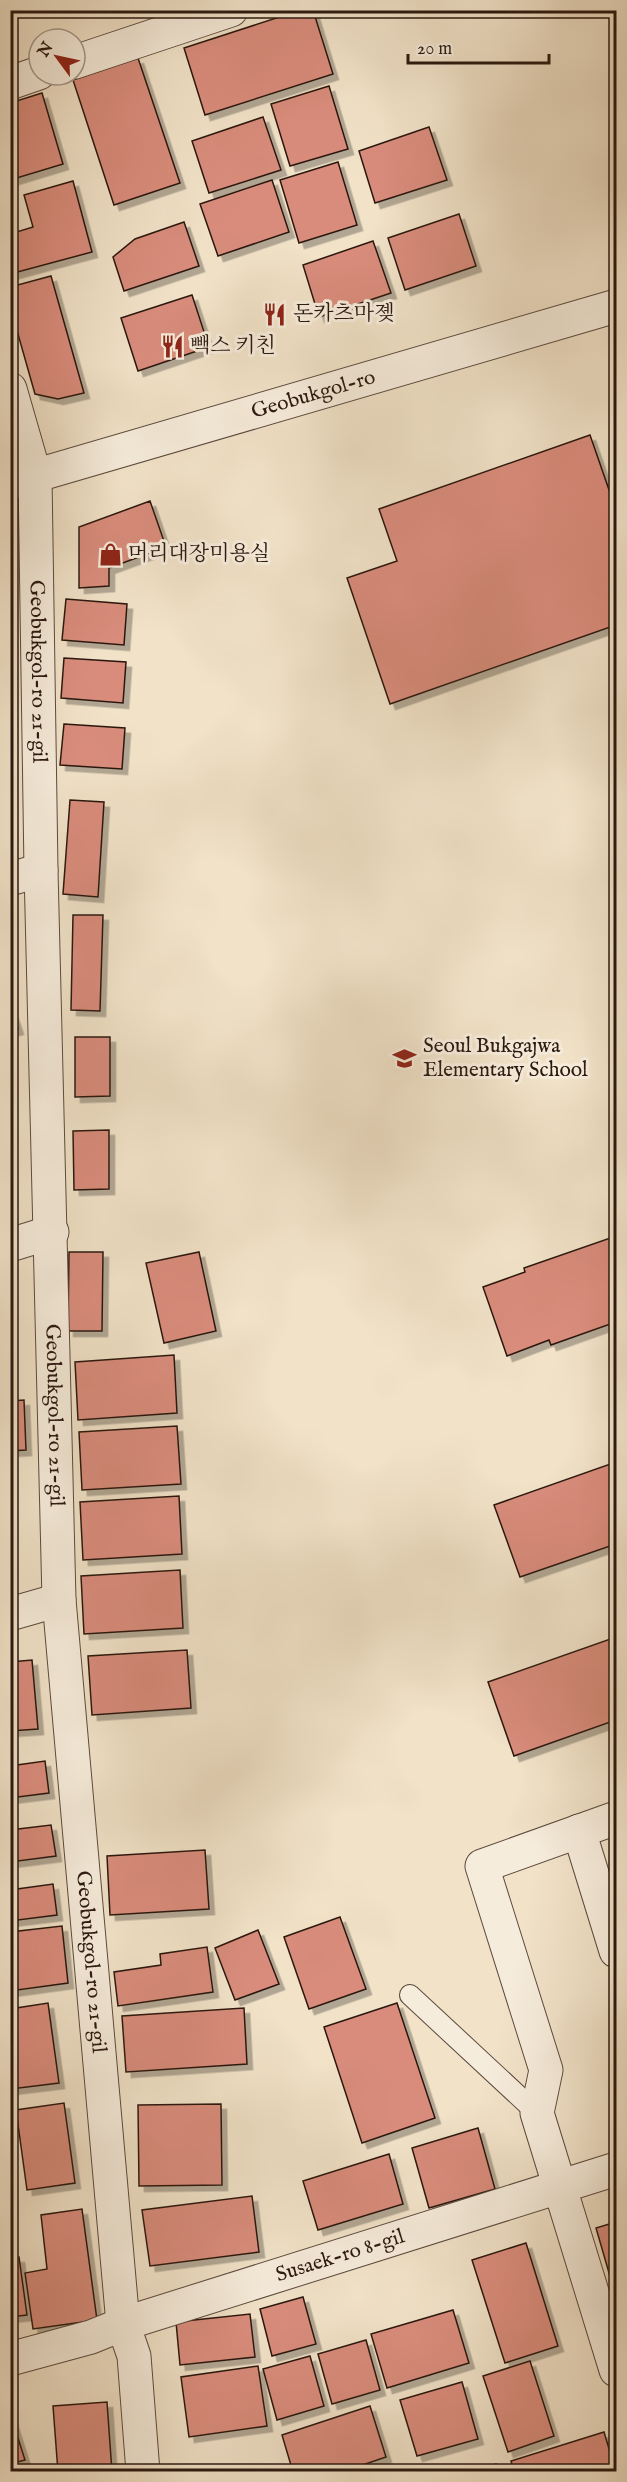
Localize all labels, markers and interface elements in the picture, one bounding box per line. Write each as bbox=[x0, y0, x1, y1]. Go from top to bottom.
north arrow bbox=[27, 27, 87, 87]
scale bar bbox=[408, 27, 549, 65]
text: 20 m bbox=[417, 38, 452, 61]
text: N bbox=[33, 39, 58, 62]
restaurant icon: 돈카츠마졪 bbox=[262, 301, 288, 327]
place label: 돈카츠마졪 bbox=[293, 301, 394, 328]
restaurant icon: 빽스 키친 bbox=[159, 333, 185, 359]
place label: 빽스 키친 bbox=[190, 333, 276, 360]
street label: Geobukgol-ro bbox=[248, 363, 379, 425]
shop icon: 머리대장미용실 bbox=[97, 541, 123, 567]
place label: 머리대장미용실 bbox=[128, 541, 270, 568]
street label: Geobukgol-ro 21-gil bbox=[23, 580, 53, 763]
place label: Seoul Bukgajwa Elementary School bbox=[423, 1033, 588, 1084]
school or university icon: Seoul Bukgajwa Elementary School bbox=[392, 1045, 418, 1071]
street label: Geobukgol-ro 21-gil bbox=[39, 1323, 70, 1507]
street label: Geobukgol-ro 21-gil bbox=[69, 1869, 113, 2054]
street label: Susaek-ro 8-gil bbox=[272, 2223, 408, 2289]

